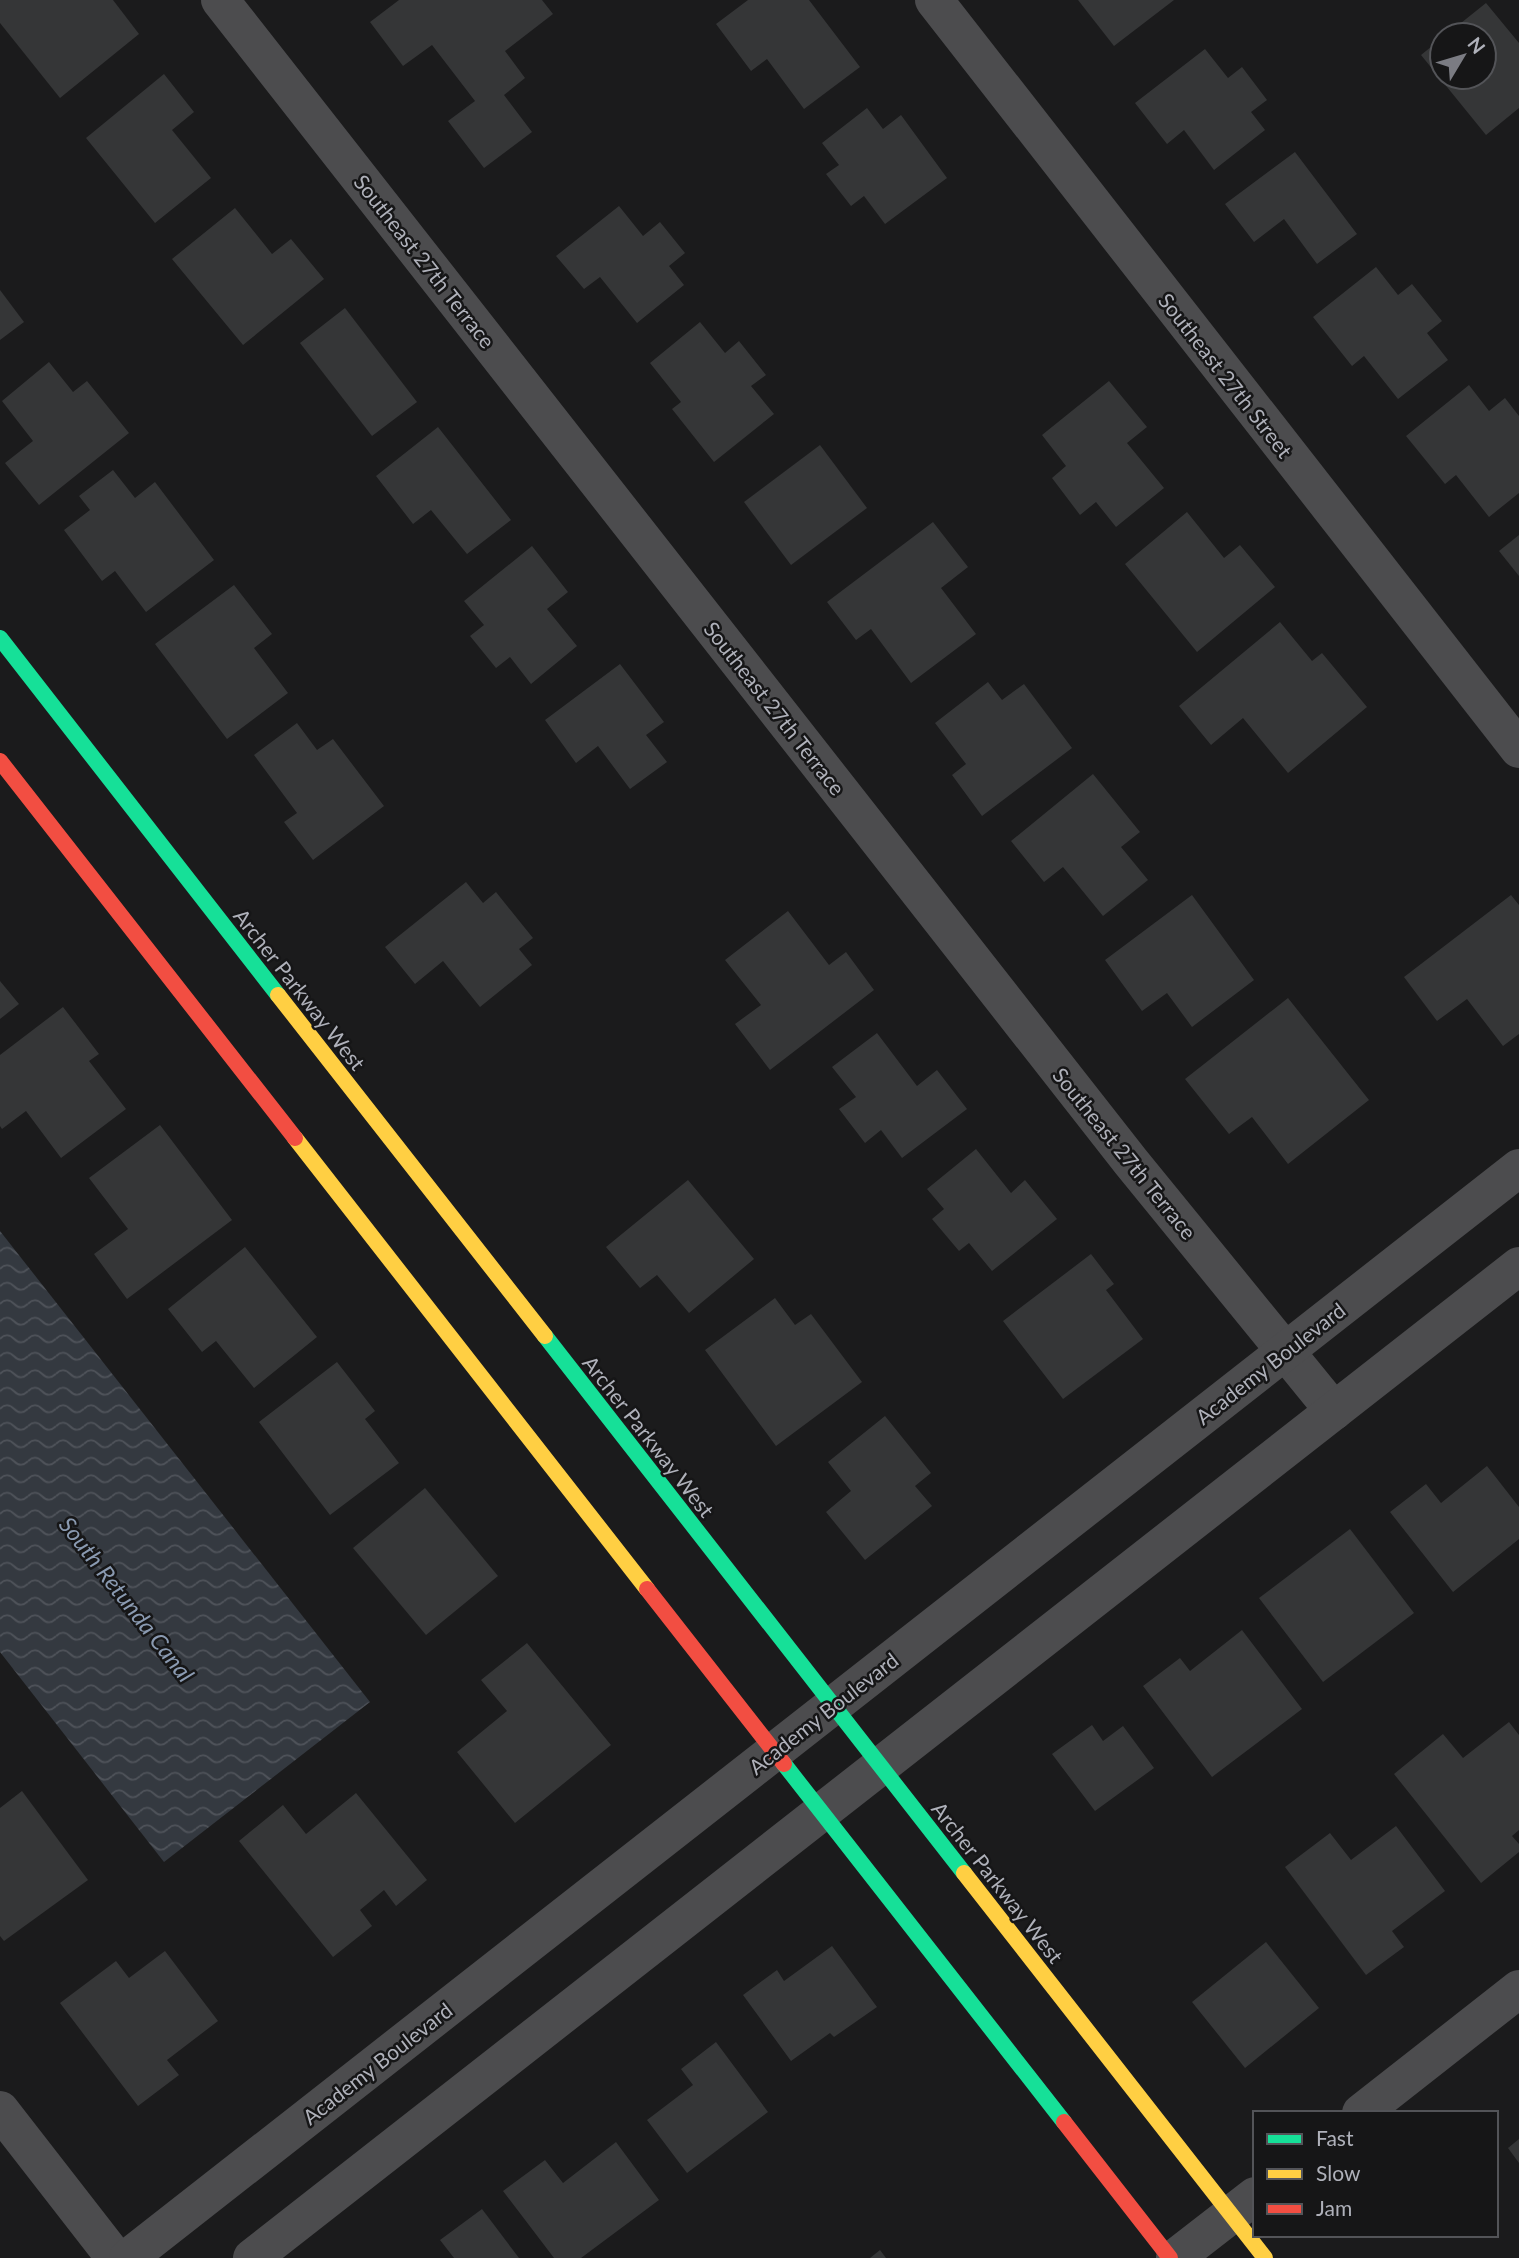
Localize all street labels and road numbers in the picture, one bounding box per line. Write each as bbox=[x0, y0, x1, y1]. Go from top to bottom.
street label: Southeast 27th Terrace bbox=[349, 169, 501, 353]
street label: Southeast 27th Street bbox=[1154, 288, 1298, 463]
street label: Southeast 27th Terrace bbox=[699, 616, 851, 800]
street label: Archer Parkway West bbox=[229, 903, 371, 1075]
street label: Southeast 27th Terrace bbox=[1048, 1062, 1202, 1244]
street label: Academy Boulevard bbox=[1190, 1297, 1350, 1429]
street label: Archer Parkway West bbox=[578, 1350, 720, 1522]
street label: Academy Boulevard bbox=[743, 1647, 903, 1779]
street label: Archer Parkway West bbox=[927, 1796, 1069, 1968]
street label: Academy Boulevard bbox=[297, 1997, 457, 2129]

